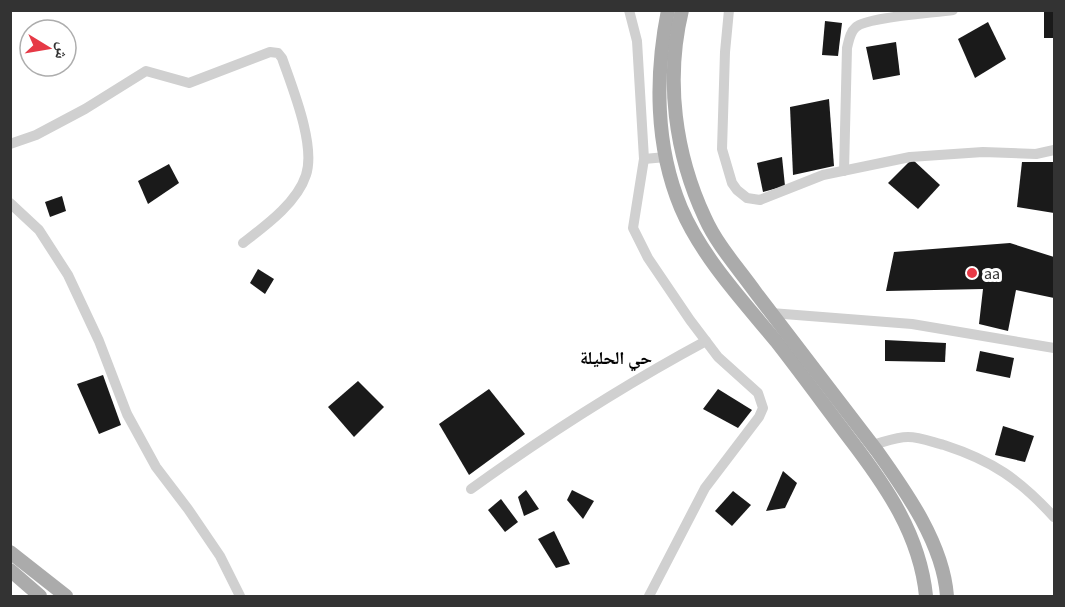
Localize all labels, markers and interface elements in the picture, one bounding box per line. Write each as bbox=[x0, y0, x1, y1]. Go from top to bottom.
north arrow bbox=[18, 18, 78, 78]
text: ش bbox=[49, 40, 74, 61]
place label: aa bbox=[984, 263, 1000, 285]
marker: aa bbox=[965, 266, 979, 280]
district label: حي الحليلة bbox=[580, 346, 652, 372]

